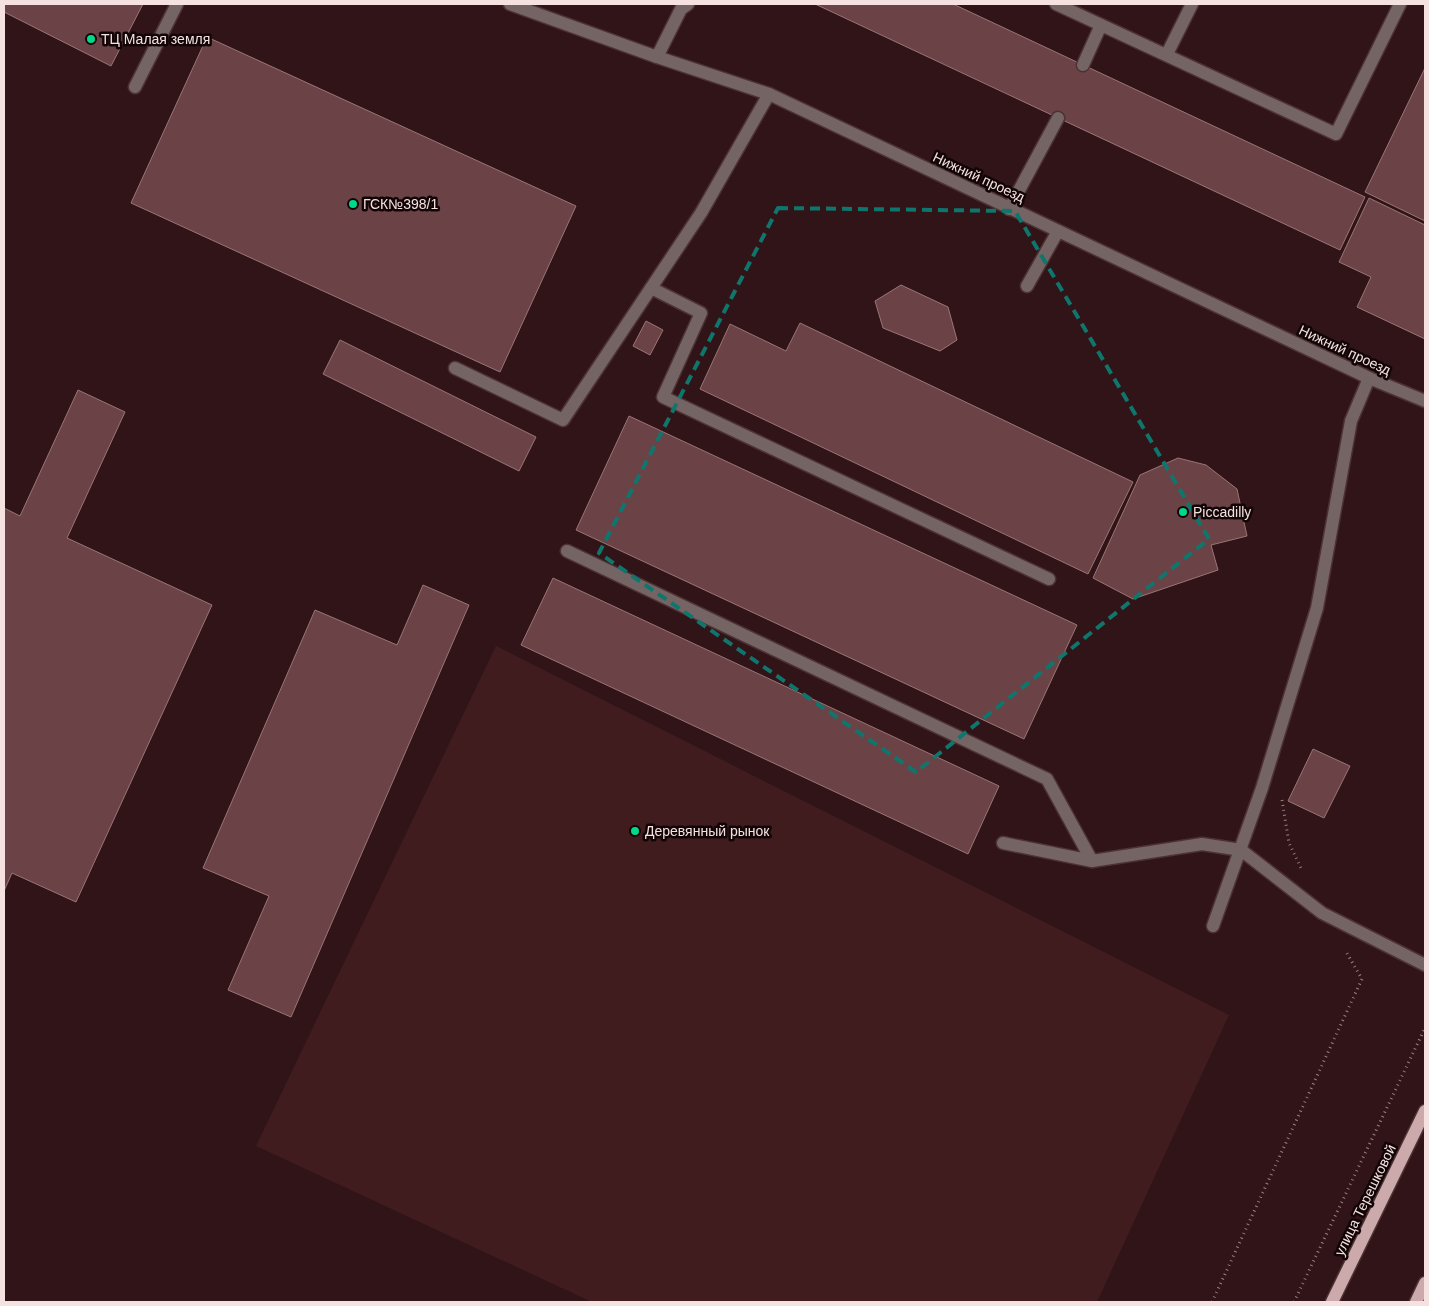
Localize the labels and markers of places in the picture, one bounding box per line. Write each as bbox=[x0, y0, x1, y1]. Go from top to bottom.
place label: ТЦ Малая земля bbox=[101, 31, 210, 47]
marker: ТЦ Малая земля bbox=[85, 33, 97, 45]
place label: ГСК№398/1 bbox=[363, 196, 438, 212]
marker: ГСК№398/1 bbox=[347, 198, 359, 210]
place label: Piccadilly bbox=[1193, 504, 1251, 520]
marker: Piccadilly bbox=[1177, 506, 1189, 518]
place label: Деревянный рынок bbox=[645, 823, 770, 839]
marker: Деревянный рынок bbox=[629, 825, 641, 837]

